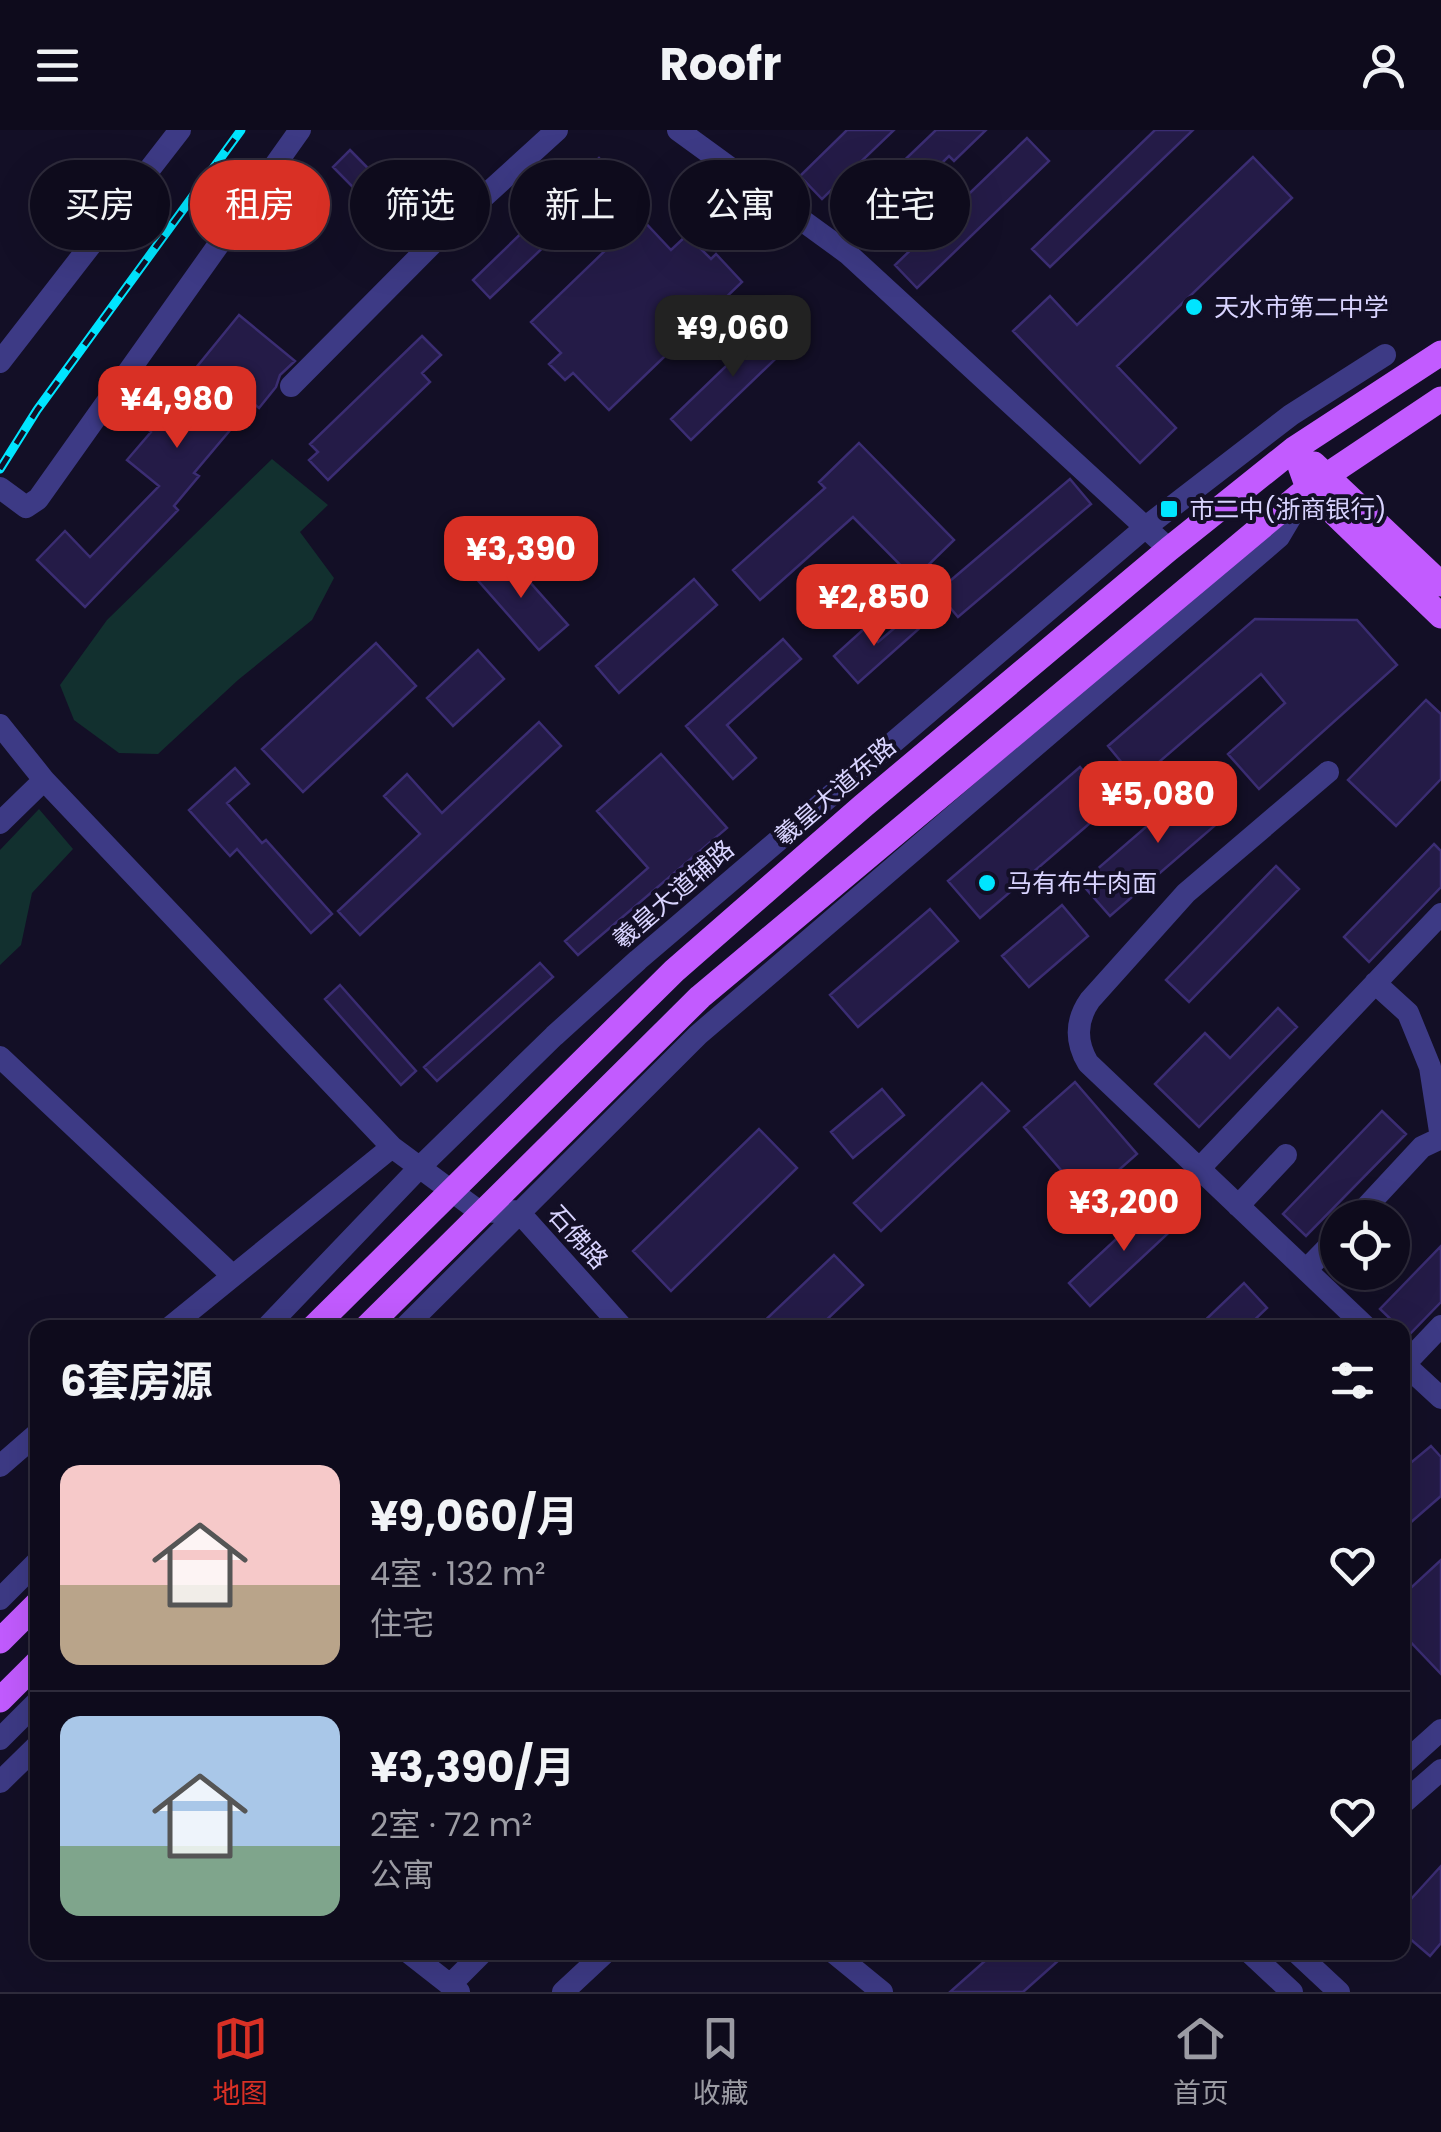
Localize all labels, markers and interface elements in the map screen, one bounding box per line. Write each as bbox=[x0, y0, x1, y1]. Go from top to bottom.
text: Roofr bbox=[659, 33, 782, 96]
icon: menu bbox=[30, 38, 85, 93]
icon: person bbox=[1356, 38, 1411, 93]
chip: 买房 bbox=[30, 160, 170, 250]
chip: 租房 bbox=[190, 160, 330, 250]
chip: 筛选 bbox=[350, 160, 490, 250]
chip: 新上 bbox=[510, 160, 650, 250]
chip: 公寓 bbox=[670, 160, 810, 250]
chip: 住宅 bbox=[830, 160, 970, 250]
place label: 天水市第二中学 bbox=[1214, 290, 1389, 325]
pin: ¥9,060 bbox=[652, 295, 814, 380]
marker: 天水市第二中学 bbox=[1183, 296, 1205, 318]
text: ¥9,060 bbox=[677, 305, 789, 350]
pin: ¥4,980 bbox=[96, 366, 258, 451]
text: ¥4,980 bbox=[120, 376, 234, 421]
place label: 市二中(浙商银行) bbox=[1189, 492, 1387, 527]
marker: 市二中(浙商银行) bbox=[1158, 498, 1180, 520]
pin: ¥3,390 bbox=[440, 516, 602, 601]
text: ¥3,390 bbox=[466, 526, 576, 571]
pin: ¥2,850 bbox=[793, 564, 955, 649]
text: ¥2,850 bbox=[818, 574, 930, 619]
street label: 羲皇大道东路 bbox=[767, 729, 903, 854]
pin: ¥5,080 bbox=[1077, 761, 1239, 846]
text: ¥5,080 bbox=[1101, 771, 1215, 816]
street label: 羲皇大道辅路 bbox=[605, 832, 741, 957]
place label: 马有布牛肉面 bbox=[1007, 866, 1157, 901]
marker: 马有布牛肉面 bbox=[976, 872, 998, 894]
pin: ¥3,200 bbox=[1043, 1169, 1205, 1254]
text: ¥3,200 bbox=[1069, 1179, 1179, 1224]
street label: 石佛路 bbox=[540, 1198, 616, 1277]
map controls bbox=[1320, 1200, 1410, 1290]
button: locate bbox=[1320, 1200, 1410, 1290]
text: 6套房源 bbox=[60, 1352, 213, 1411]
icon: filters bbox=[1325, 1353, 1380, 1408]
text: ¥9,060/月 bbox=[370, 1487, 579, 1546]
icon: home bbox=[140, 1505, 260, 1625]
icon: heart bbox=[1325, 1538, 1380, 1593]
text: 4室 · 132 m² bbox=[370, 1551, 546, 1596]
text: 住宅 bbox=[370, 1601, 434, 1646]
text: ¥3,390/月 bbox=[370, 1738, 575, 1797]
icon: home bbox=[140, 1756, 260, 1876]
icon: heart bbox=[1325, 1789, 1380, 1844]
text: 2室 · 72 m² bbox=[370, 1802, 532, 1847]
text: 公寓 bbox=[370, 1852, 434, 1897]
tab: 地图 bbox=[212, 2011, 268, 2115]
tab: 收藏 bbox=[692, 2011, 749, 2115]
tab: 首页 bbox=[1173, 2011, 1229, 2115]

